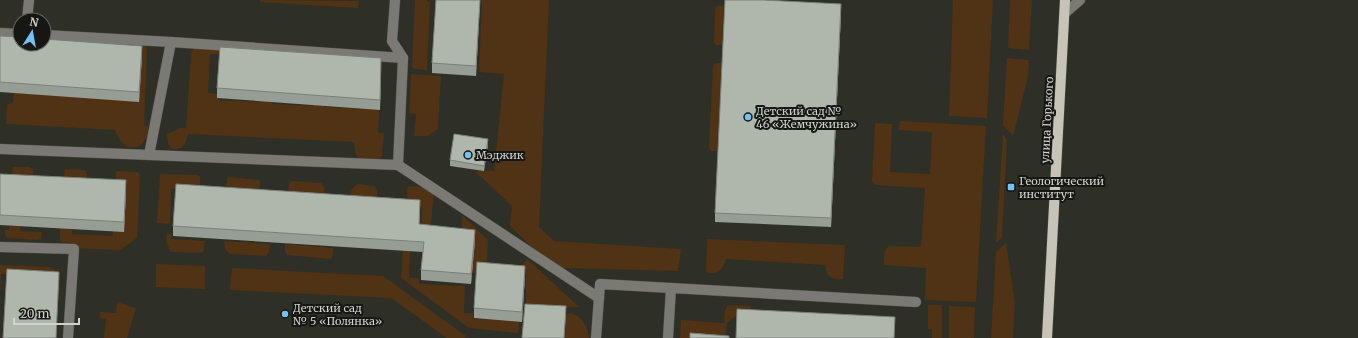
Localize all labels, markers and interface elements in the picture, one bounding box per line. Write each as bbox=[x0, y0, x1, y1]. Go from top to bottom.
north arrow bbox=[12, 12, 52, 52]
text: N bbox=[28, 14, 40, 30]
street label: улица Горького bbox=[1038, 76, 1056, 164]
place label: Детский сад № 46 «Жемчужина» bbox=[756, 104, 857, 131]
marker: Детский сад № 46 «Жемчужина» bbox=[743, 112, 753, 122]
place label: Мэджик bbox=[476, 148, 524, 162]
marker: Мэджик bbox=[463, 150, 473, 160]
place label: Геологический институт bbox=[1019, 174, 1105, 201]
marker: Геологический институт bbox=[1006, 182, 1016, 192]
scale bar bbox=[14, 300, 79, 326]
place label: Детский сад № 5 «Полянка» bbox=[293, 301, 382, 328]
text: 20 m bbox=[20, 306, 49, 321]
marker: Детский сад № 5 «Полянка» bbox=[280, 309, 290, 319]

